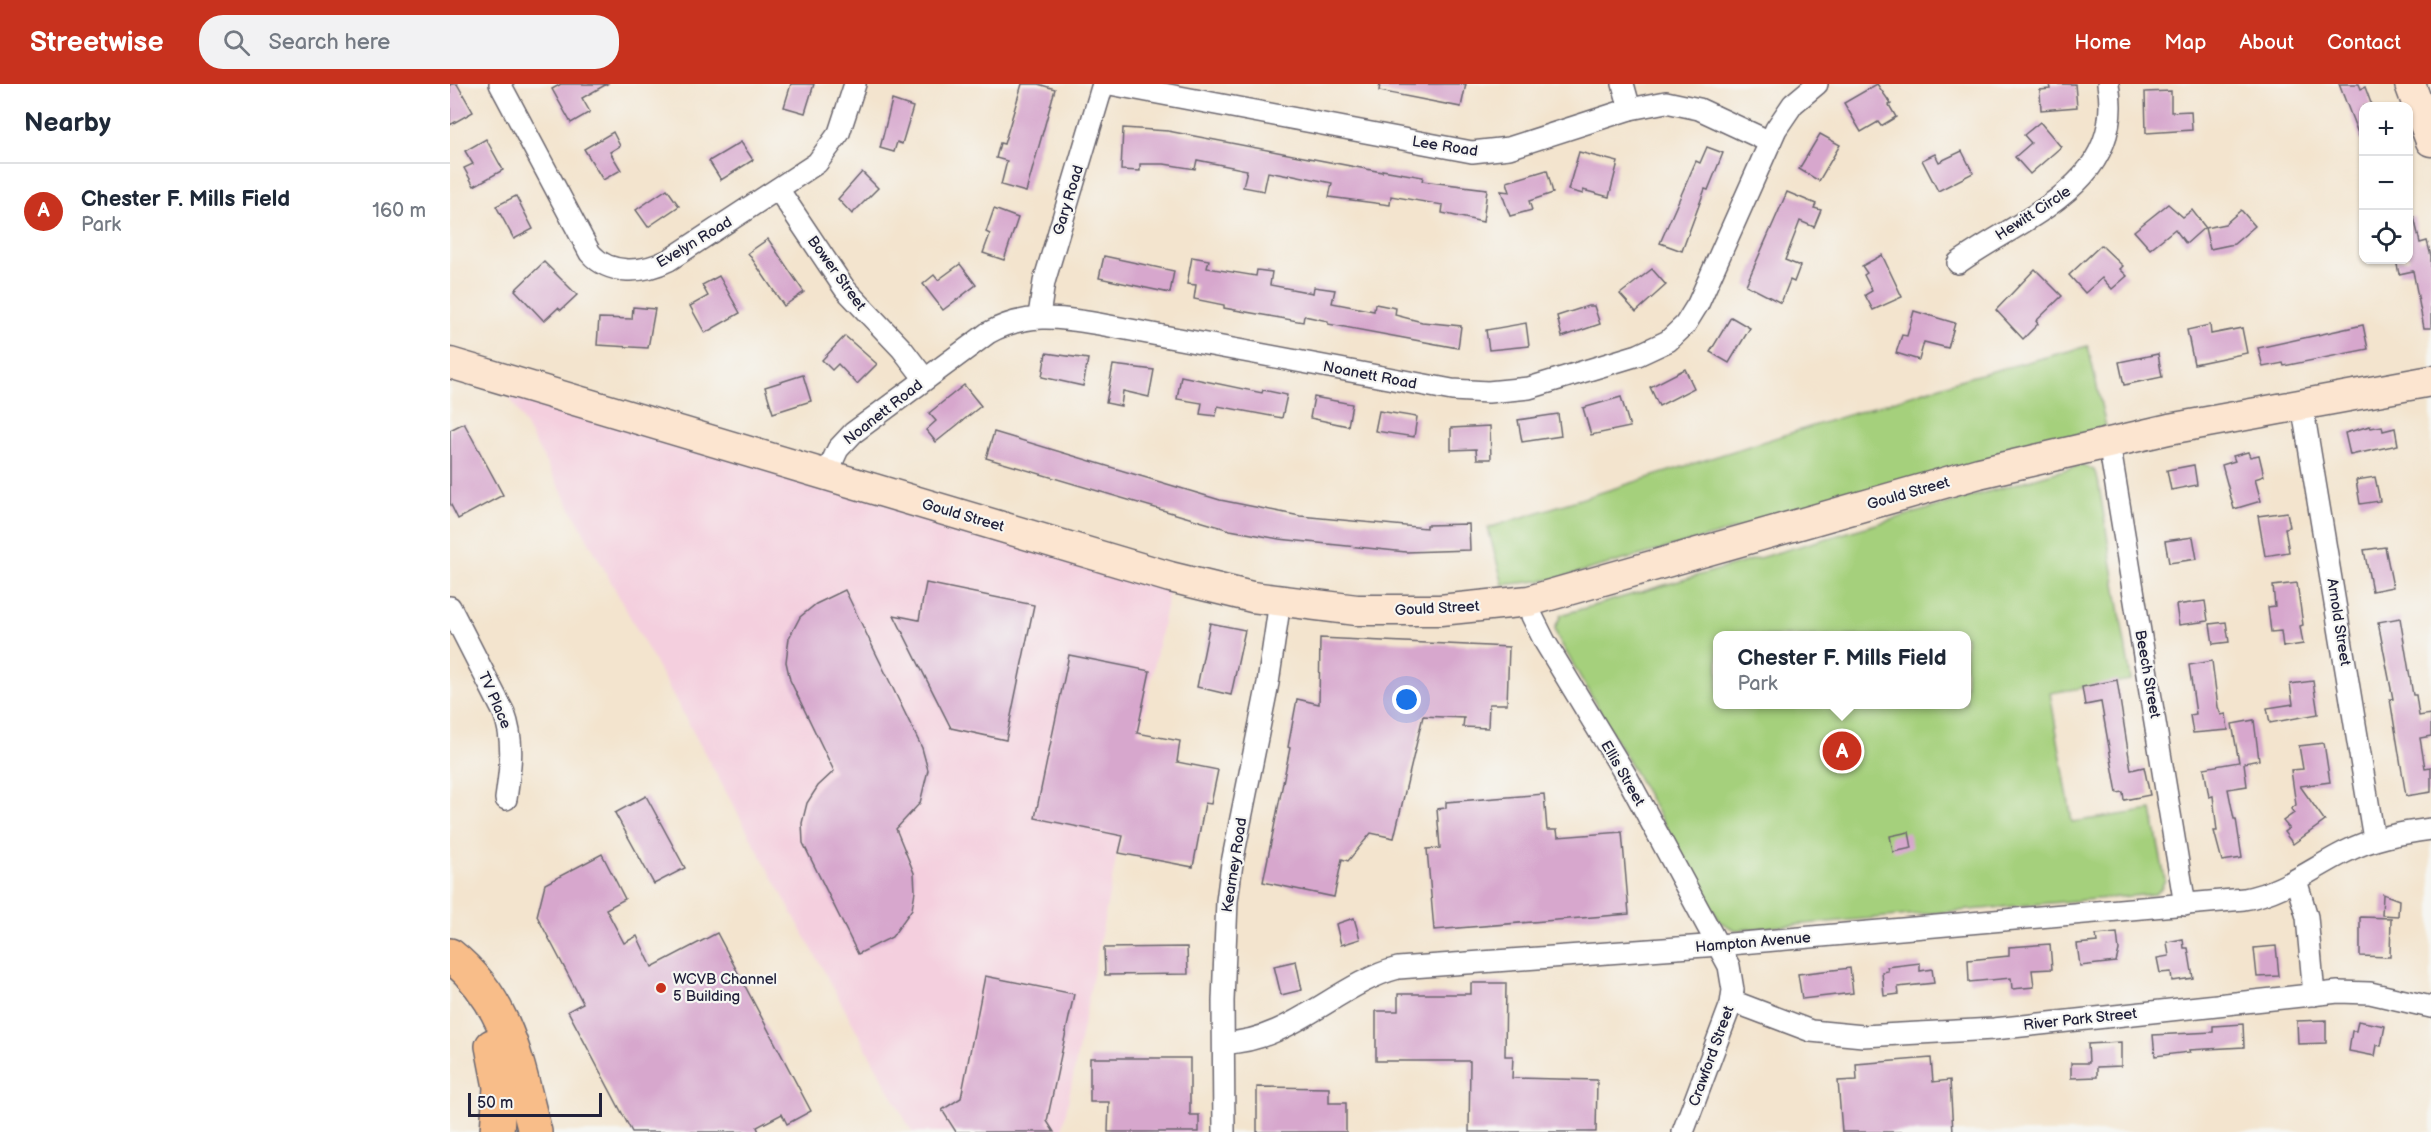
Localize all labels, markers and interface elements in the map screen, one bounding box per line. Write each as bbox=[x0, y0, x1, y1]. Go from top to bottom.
search box bbox=[199, 15, 619, 69]
text: Streetwise bbox=[30, 26, 163, 59]
icon: search bbox=[220, 26, 253, 59]
text: Search here bbox=[268, 29, 390, 56]
text: Home bbox=[2074, 30, 2131, 55]
text: Map bbox=[2164, 30, 2206, 55]
text: About bbox=[2239, 30, 2294, 55]
text: Contact bbox=[2327, 30, 2401, 55]
map controls bbox=[2359, 102, 2413, 264]
button: + bbox=[2359, 102, 2413, 156]
text: Nearby bbox=[24, 108, 111, 139]
street label: Lee Road bbox=[1411, 132, 1479, 161]
button: − bbox=[2359, 156, 2413, 210]
street label: Gary Road bbox=[1049, 163, 1088, 237]
street label: Hewitt Circle bbox=[1992, 182, 2075, 245]
text: Chester F. Mills Field bbox=[81, 186, 290, 213]
text: A bbox=[37, 199, 50, 223]
text: 160 m bbox=[372, 199, 426, 223]
button: locate bbox=[2359, 210, 2413, 264]
street label: Evelyn Road bbox=[653, 212, 735, 272]
text: Park bbox=[81, 213, 121, 237]
street label: Bower Street bbox=[803, 232, 870, 315]
street label: Noanett Road bbox=[1321, 357, 1418, 394]
street label: Noanett Road bbox=[840, 376, 927, 449]
street label: Gould Street bbox=[1865, 473, 1952, 514]
street label: Gould Street bbox=[920, 495, 1007, 536]
street label: Arnold Street bbox=[2322, 577, 2355, 668]
street label: Gould Street bbox=[1394, 597, 1480, 620]
street label: Beech Street bbox=[2130, 628, 2165, 720]
popup bbox=[1713, 631, 1971, 709]
text: Chester F. Mills Field bbox=[1737, 645, 1947, 672]
street label: TV Place bbox=[474, 669, 516, 732]
text: Park bbox=[1737, 672, 1778, 696]
your location bbox=[1392, 685, 1421, 714]
pin: A bbox=[1822, 728, 1862, 774]
street label: Ellis Street bbox=[1596, 737, 1649, 810]
street label: Kearney Road bbox=[1218, 816, 1251, 914]
street label: Hampton Avenue bbox=[1694, 928, 1812, 957]
place label: WCVB Channel 5 Building bbox=[673, 970, 777, 1006]
marker: WCVB Channel 5 Building bbox=[654, 981, 668, 995]
street label: Crawford Street bbox=[1684, 1003, 1739, 1109]
street label: River Park Street bbox=[2022, 1004, 2138, 1035]
scale bar bbox=[468, 1090, 602, 1118]
text: 50 m bbox=[477, 1094, 513, 1113]

